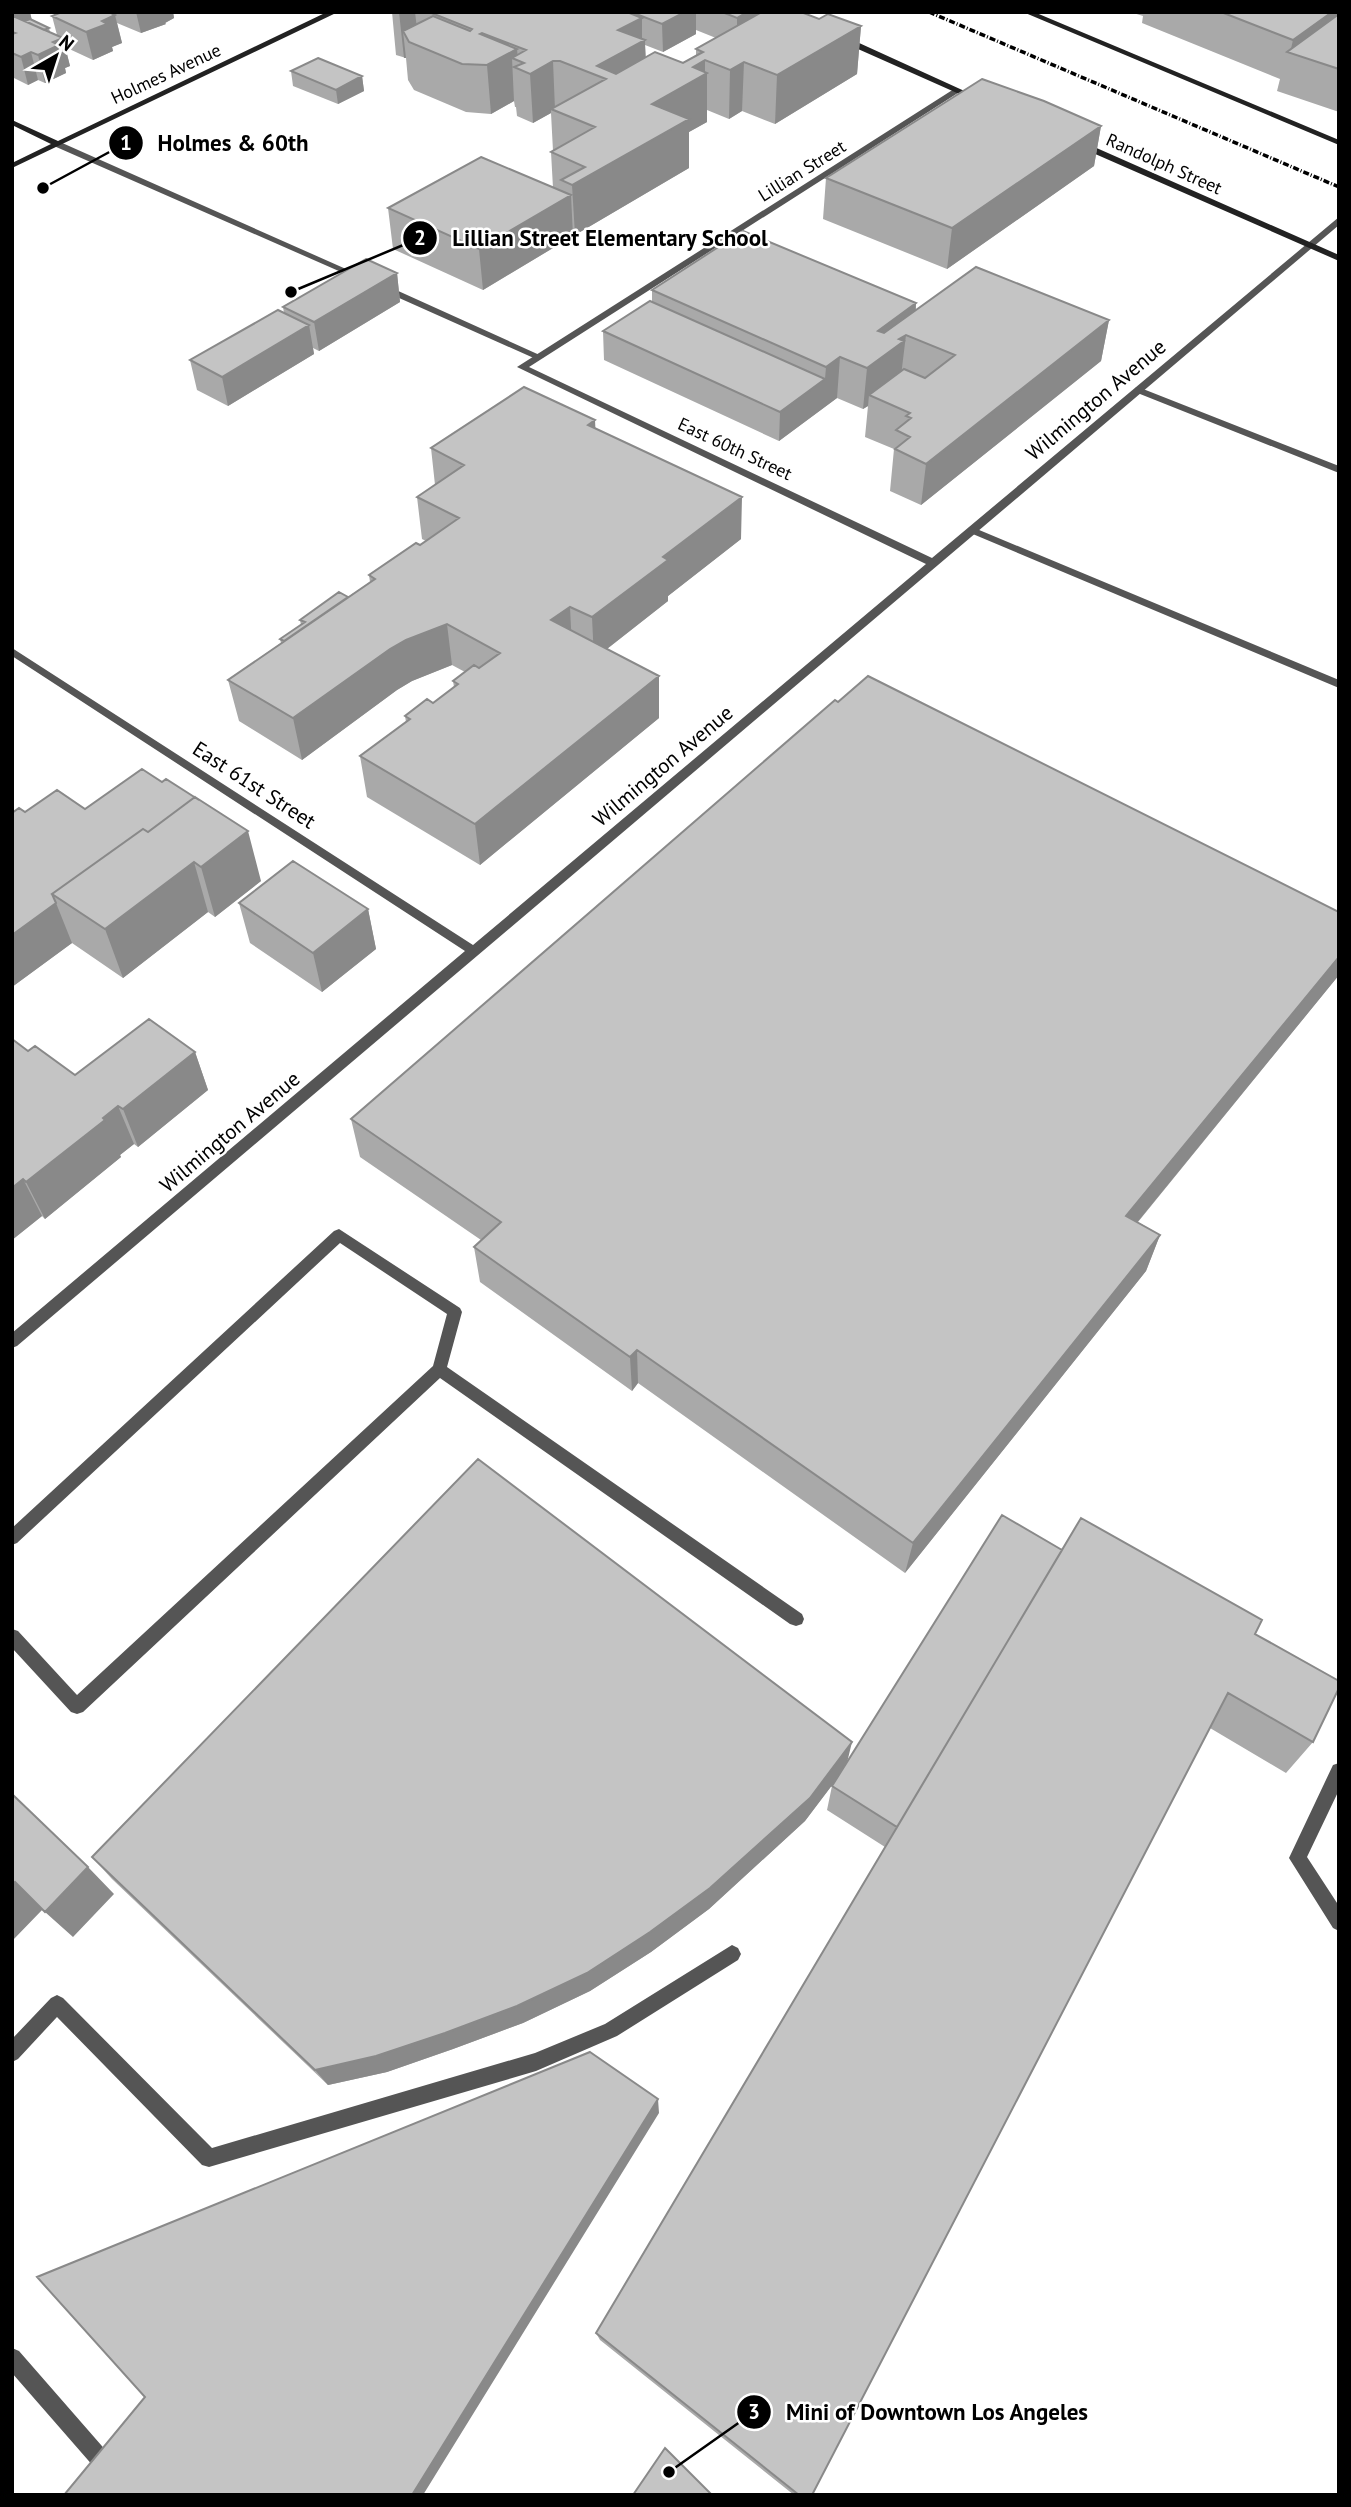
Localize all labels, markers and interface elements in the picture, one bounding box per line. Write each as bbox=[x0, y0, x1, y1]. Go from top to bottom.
north arrow bbox=[21, 21, 91, 91]
text: N bbox=[54, 30, 79, 56]
street label: Holmes Avenue bbox=[107, 38, 224, 109]
callout: Holmes & 60th bbox=[108, 121, 322, 165]
text: Holmes & 60th bbox=[158, 128, 309, 157]
street label: Randolph Street bbox=[1103, 128, 1226, 199]
text: 1 bbox=[120, 129, 132, 156]
street label: Lillian Street bbox=[754, 135, 850, 207]
callout: Lillian Street Elementary School bbox=[403, 216, 782, 260]
text: Lillian Street Elementary School bbox=[452, 223, 768, 252]
text: 2 bbox=[414, 224, 426, 251]
street label: Wilmington Avenue bbox=[1020, 333, 1171, 466]
street label: East 60th Street bbox=[674, 412, 796, 485]
street label: Wilmington Avenue bbox=[587, 699, 738, 832]
street label: East 61st Street bbox=[188, 735, 321, 834]
street label: Wilmington Avenue bbox=[154, 1065, 305, 1198]
callout: Mini of Downtown Los Angeles bbox=[737, 2390, 1103, 2434]
text: Mini of Downtown Los Angeles bbox=[786, 2397, 1088, 2426]
text: 3 bbox=[748, 2398, 760, 2425]

